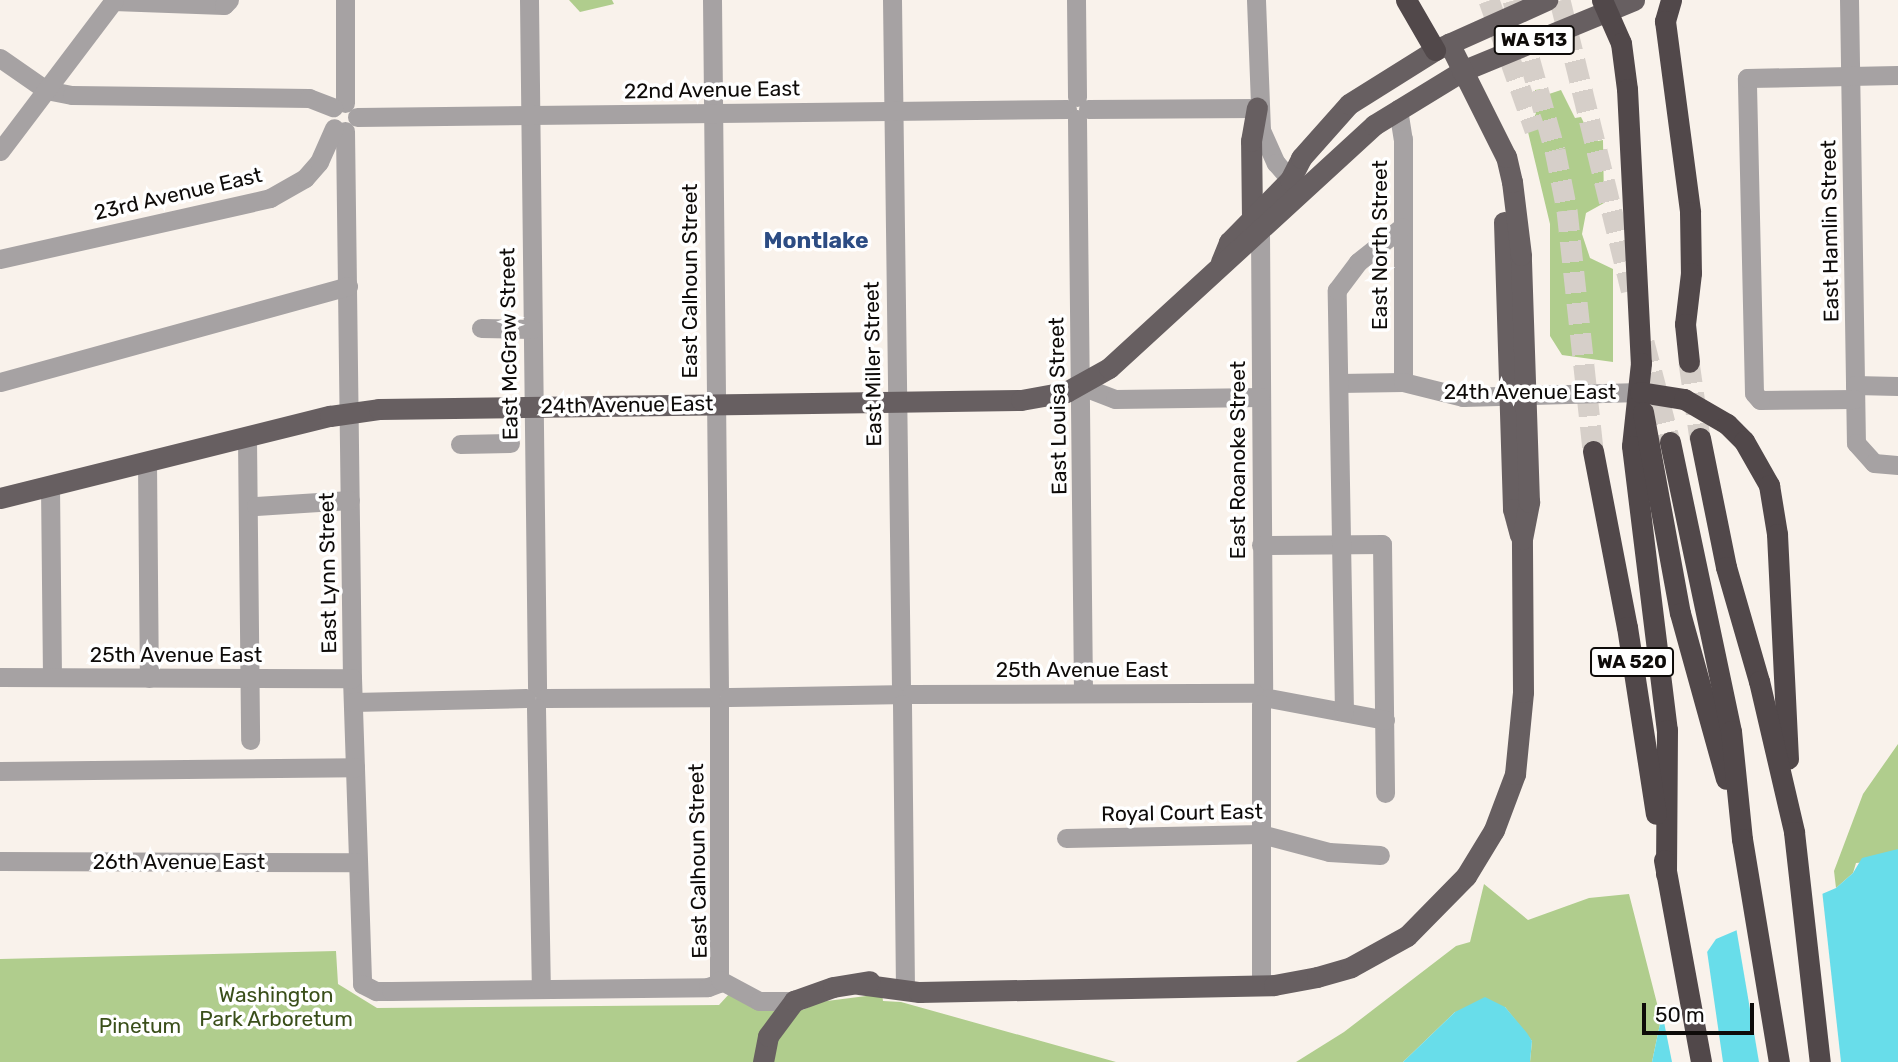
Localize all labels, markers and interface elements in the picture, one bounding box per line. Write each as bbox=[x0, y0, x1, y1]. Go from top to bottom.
road number: WA 513 bbox=[1492, 24, 1576, 56]
street label: 22nd Avenue East bbox=[623, 76, 801, 104]
street label: East Hamlin Street bbox=[1816, 140, 1844, 322]
street label: East North Street bbox=[1367, 160, 1393, 330]
street label: 23rd Avenue East bbox=[91, 162, 265, 226]
street label: East Calhoun Street bbox=[677, 183, 703, 379]
district label: Montlake bbox=[763, 226, 869, 254]
street label: East McGraw Street bbox=[495, 247, 523, 441]
street label: East Miller Street bbox=[859, 281, 887, 447]
street label: East Louisa Street bbox=[1044, 317, 1072, 495]
street label: East Roanoke Street bbox=[1225, 361, 1251, 559]
street label: 24th Avenue East bbox=[1443, 379, 1617, 405]
street label: 24th Avenue East bbox=[540, 391, 714, 419]
street label: East Lynn Street bbox=[314, 492, 342, 654]
street label: 25th Avenue East bbox=[90, 642, 262, 668]
road number: WA 520 bbox=[1588, 646, 1676, 678]
street label: 25th Avenue East bbox=[996, 657, 1168, 683]
street label: East Calhoun Street bbox=[684, 763, 712, 959]
street label: Royal Court East bbox=[1101, 799, 1263, 827]
street label: 26th Avenue East bbox=[92, 849, 266, 875]
park label: Washington Park Arboretum bbox=[199, 982, 353, 1032]
scale bar bbox=[1646, 988, 1758, 1032]
text: 50 m bbox=[1655, 1002, 1705, 1027]
park label: Pinetum bbox=[99, 1013, 181, 1039]

